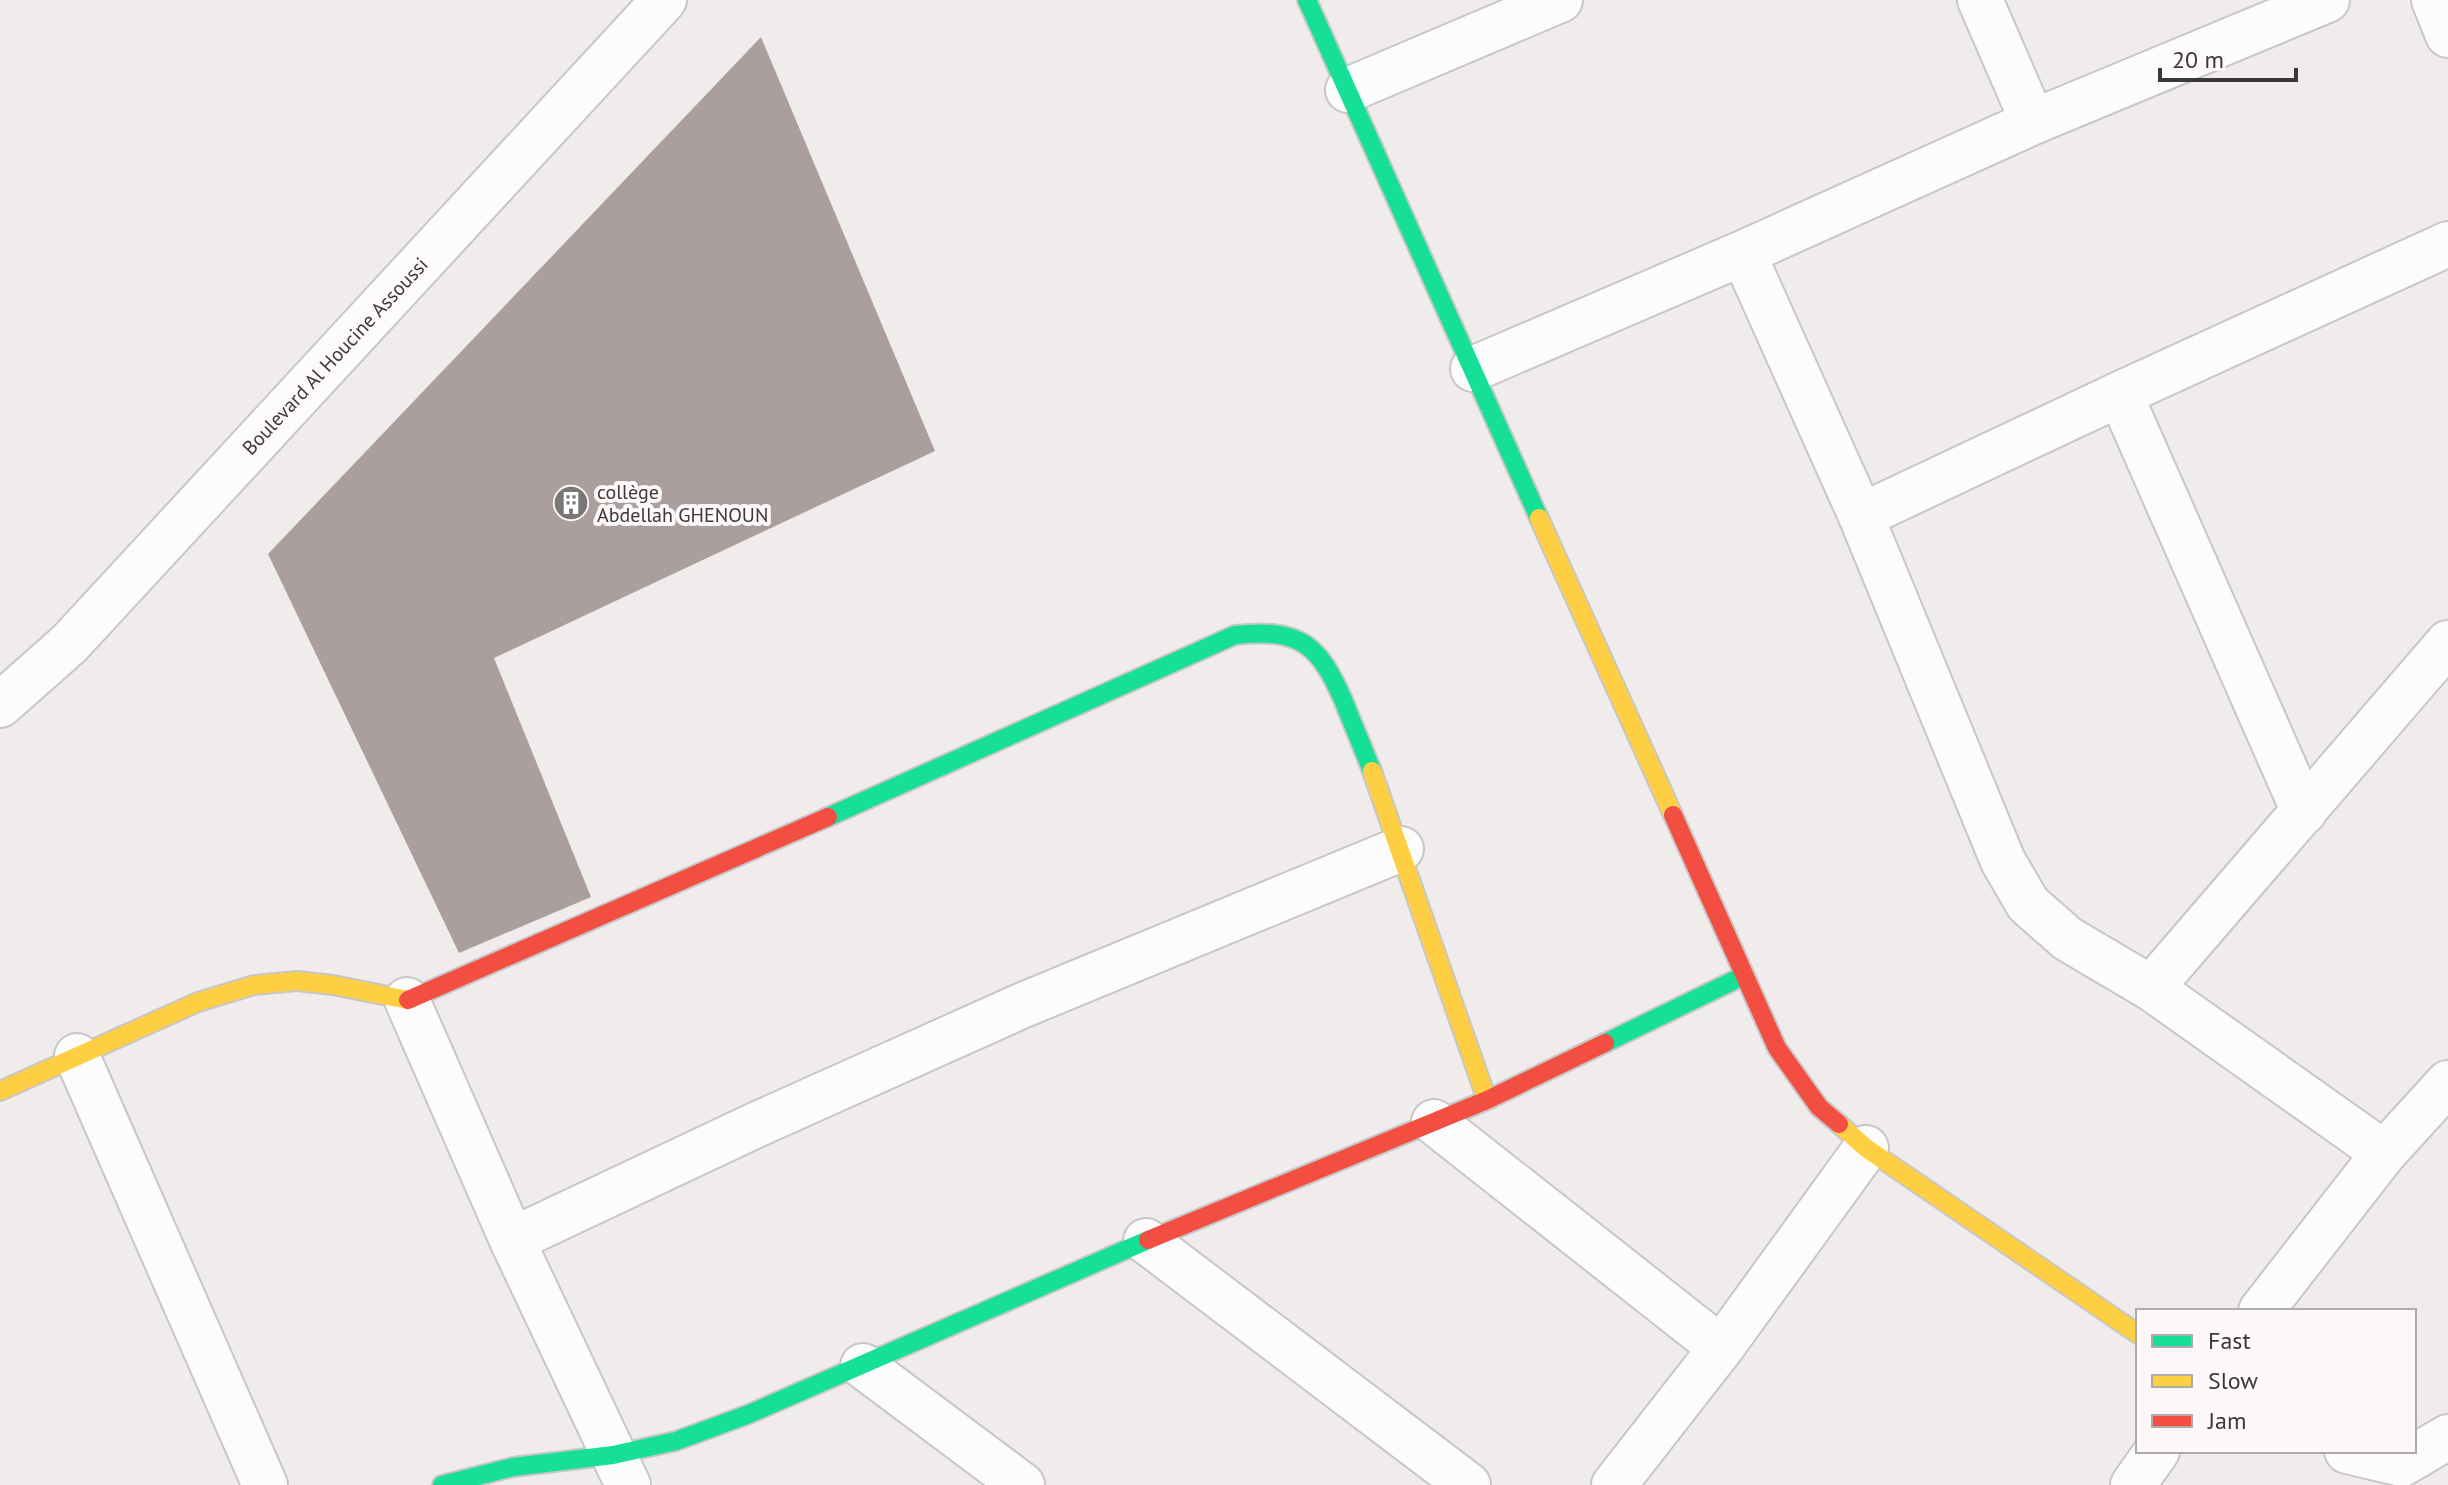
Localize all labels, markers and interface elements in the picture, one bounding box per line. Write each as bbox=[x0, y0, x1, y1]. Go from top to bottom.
scale bar bbox=[2160, 32, 2296, 82]
text: 20 m bbox=[2172, 44, 2224, 75]
street label: Boulevard Al Houcine Assoussi bbox=[237, 252, 433, 460]
place label: collège Abdellah GHENOUN bbox=[597, 479, 768, 528]
building icon: collège Abdellah GHENOUN bbox=[552, 484, 590, 522]
legend bbox=[2136, 1309, 2416, 1453]
text: Fast bbox=[2208, 1325, 2251, 1356]
text: Slow bbox=[2208, 1365, 2258, 1396]
text: Jam bbox=[2207, 1405, 2246, 1436]

